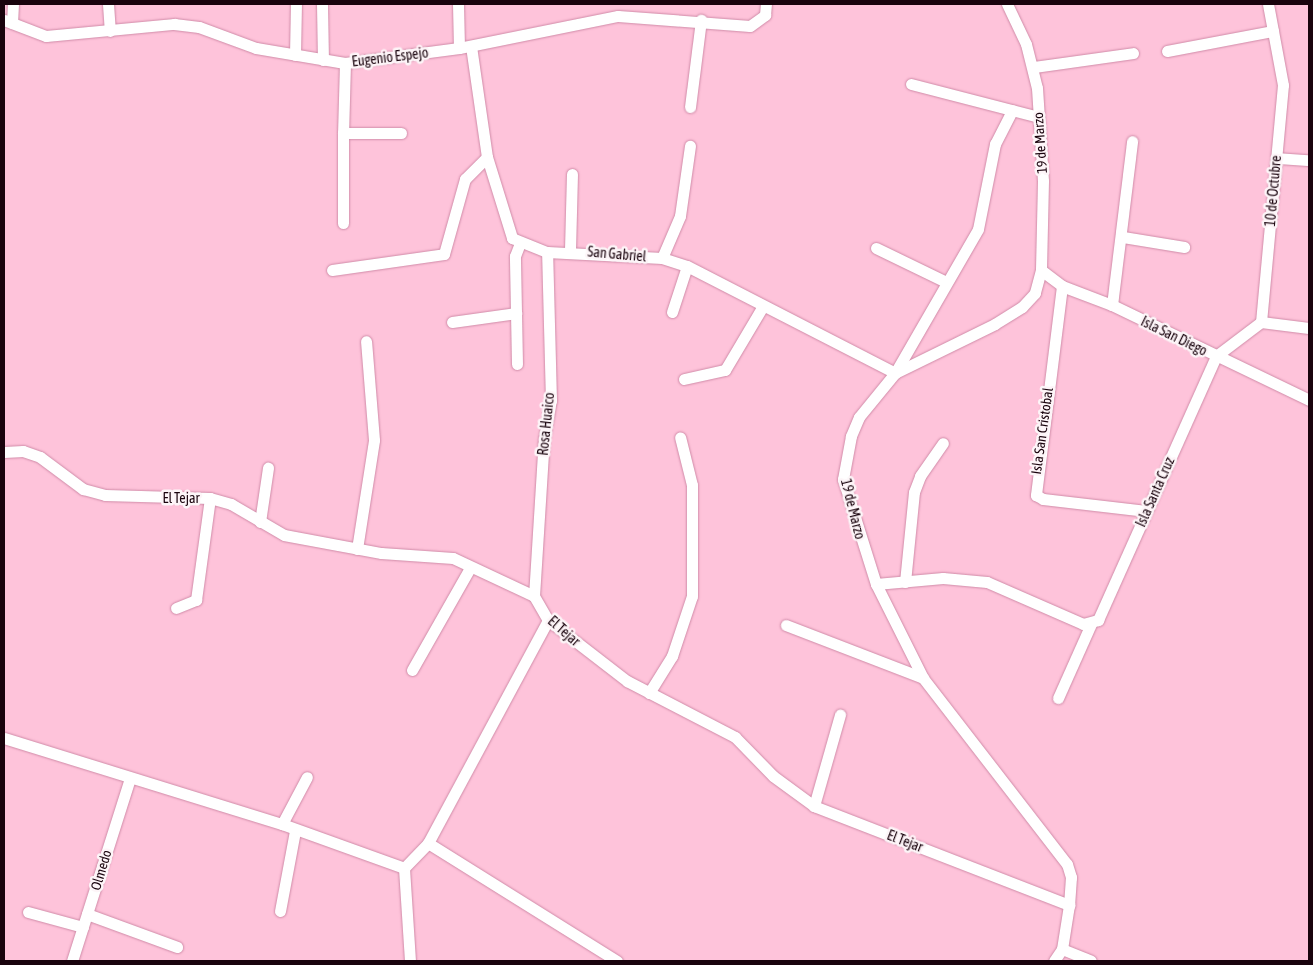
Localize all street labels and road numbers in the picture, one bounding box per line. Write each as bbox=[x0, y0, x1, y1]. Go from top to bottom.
street label: Eugenio Espejo bbox=[351, 44, 429, 70]
street label: 19 de Marzo bbox=[1029, 112, 1051, 174]
street label: 10 de Octubre bbox=[1262, 155, 1284, 227]
street label: San Gabriel bbox=[587, 243, 647, 265]
street label: Isla San Diego bbox=[1138, 313, 1210, 359]
street label: Isla San Cristobal bbox=[1028, 386, 1056, 476]
street label: Rosa Huaico bbox=[534, 392, 558, 456]
street label: Isla Santa Cruz bbox=[1132, 455, 1178, 529]
street label: 19 de Marzo bbox=[837, 477, 869, 541]
street label: El Tejar bbox=[162, 490, 200, 506]
street label: El Tejar bbox=[544, 612, 584, 650]
street label: El Tejar bbox=[885, 827, 925, 855]
street label: Olmedo bbox=[87, 848, 115, 892]

